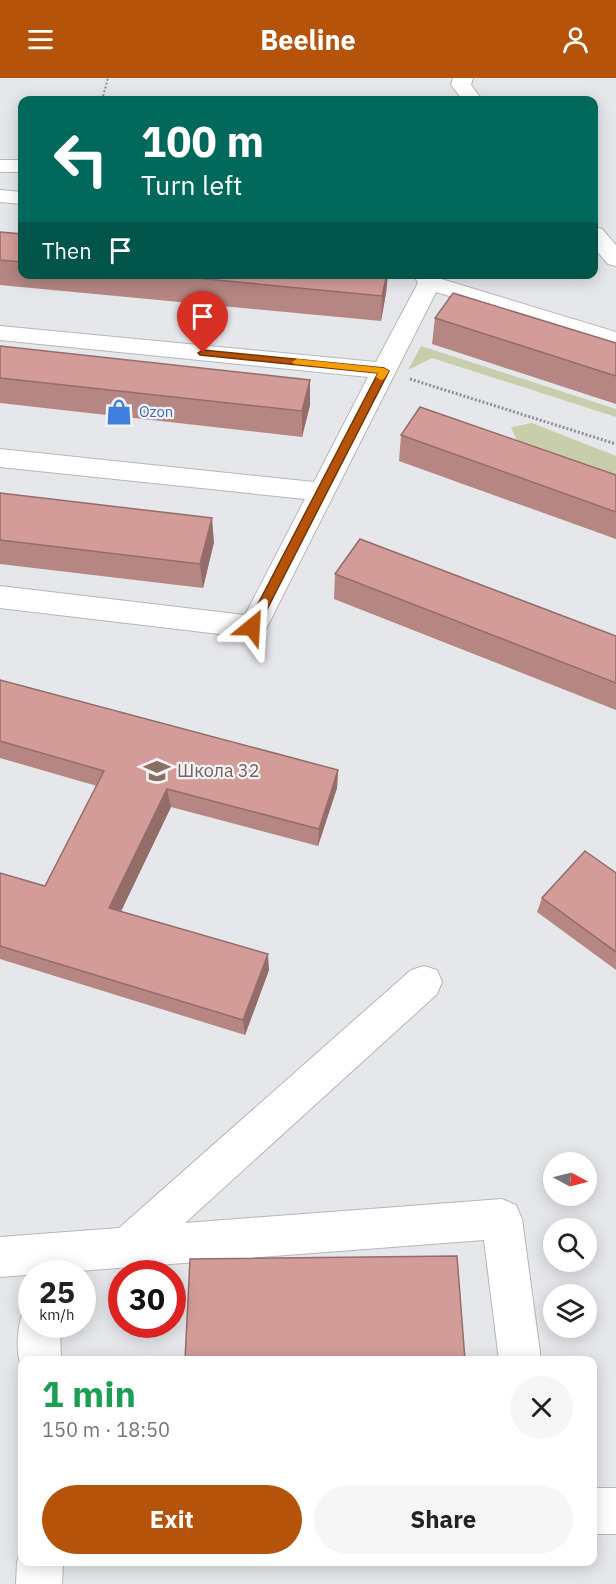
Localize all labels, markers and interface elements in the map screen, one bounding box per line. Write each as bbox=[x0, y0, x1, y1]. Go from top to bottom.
text: Beeline bbox=[260, 22, 356, 57]
icon: menu bbox=[24, 23, 57, 56]
icon: person bbox=[559, 23, 592, 56]
text: 100 m bbox=[141, 114, 264, 169]
icon: left bbox=[42, 120, 120, 198]
text: Turn left bbox=[141, 167, 242, 202]
icon: arrive bbox=[104, 234, 137, 267]
text: Then bbox=[42, 236, 92, 265]
pin bbox=[177, 291, 228, 353]
icon: arrive bbox=[186, 300, 219, 333]
shop icon: Ozon bbox=[104, 397, 134, 427]
place label: Ozon bbox=[139, 402, 173, 421]
position arrow bbox=[220, 595, 284, 659]
school or university icon: Школа 32 bbox=[142, 756, 172, 786]
place label: Школа 32 bbox=[177, 759, 259, 782]
north arrow bbox=[543, 1152, 597, 1206]
map controls bbox=[543, 1152, 597, 1338]
button: search bbox=[543, 1218, 597, 1272]
speed limit sign: 30 bbox=[108, 1260, 186, 1338]
text: 25 bbox=[39, 1272, 75, 1311]
button: layers bbox=[543, 1284, 597, 1338]
text: km/h bbox=[39, 1305, 75, 1324]
text: 1 min bbox=[42, 1370, 136, 1417]
button: close bbox=[510, 1376, 573, 1439]
text: 150 m · 18:50 bbox=[42, 1416, 170, 1443]
button: Exit bbox=[42, 1485, 302, 1554]
button: Share bbox=[314, 1485, 573, 1554]

